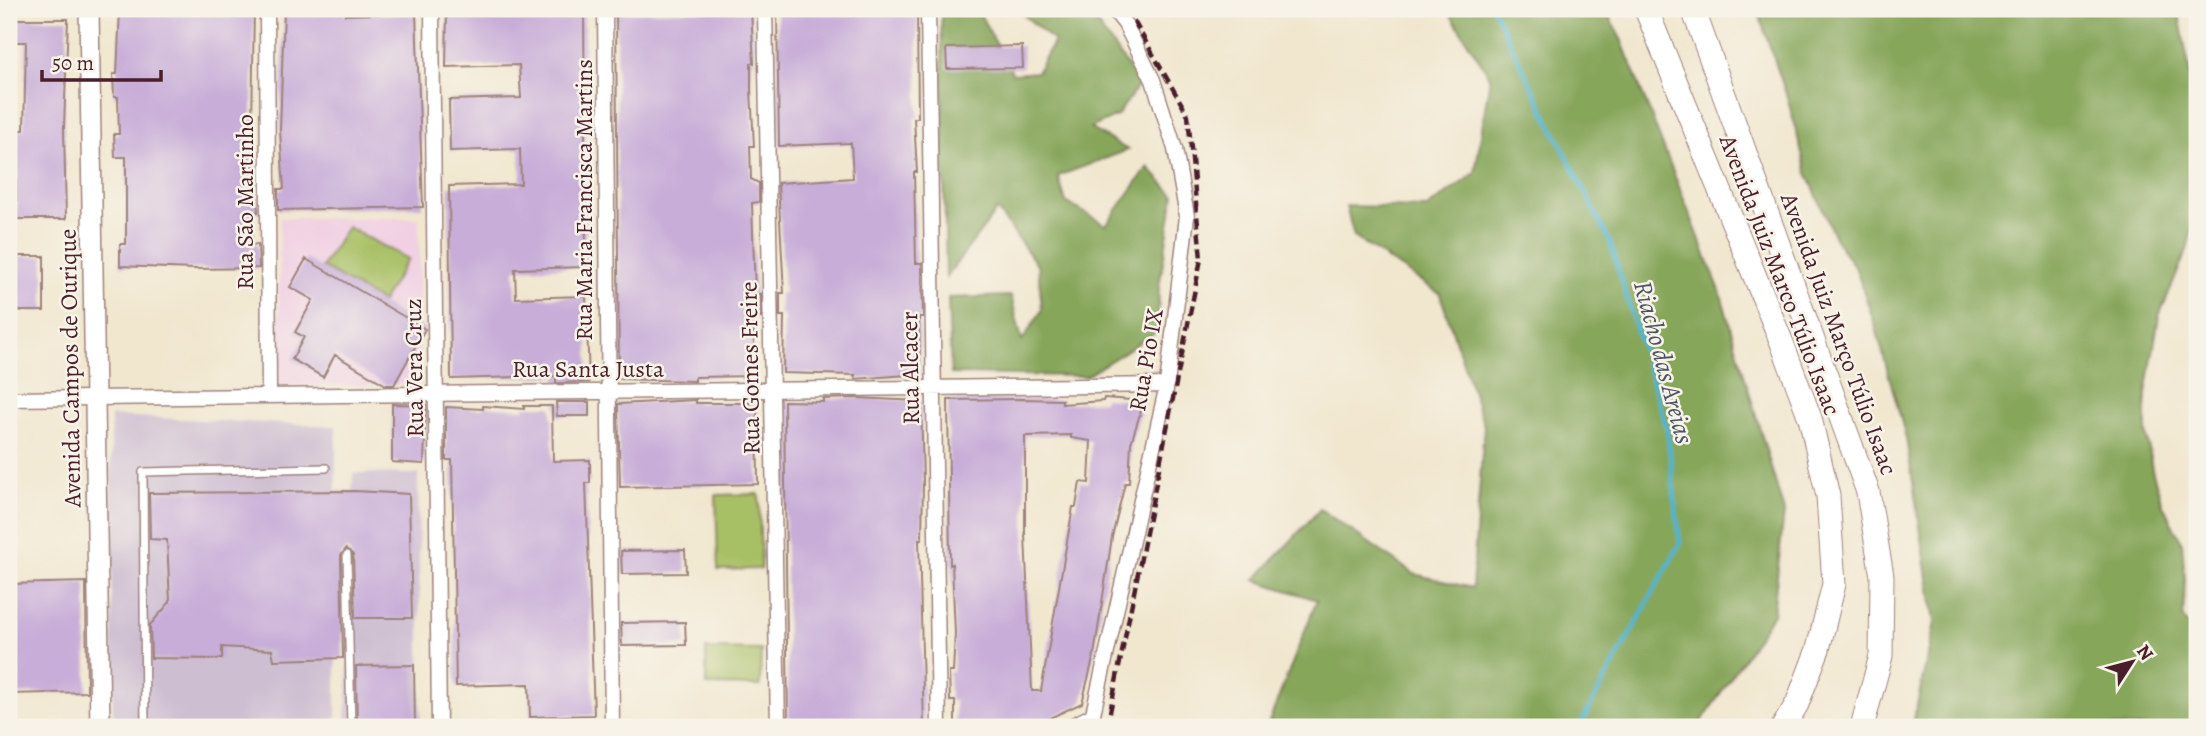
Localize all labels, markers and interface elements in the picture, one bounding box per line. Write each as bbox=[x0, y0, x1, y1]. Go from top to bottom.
scale bar bbox=[42, 38, 161, 82]
text: 50 m bbox=[52, 49, 94, 77]
street label: Rua Maria Francisca Martins bbox=[568, 59, 600, 341]
street label: Rua São Martinho bbox=[229, 114, 261, 290]
street label: Avenida Juiz Marco Túlio Isaac bbox=[1711, 129, 1848, 420]
street label: Avenida Juiz Março Túlio Isaac bbox=[1773, 188, 1905, 479]
street label: Avenida Campos de Ourique bbox=[52, 228, 88, 509]
water label: Riacho das Areias bbox=[1625, 277, 1702, 448]
street label: Rua Gomes Freire bbox=[732, 281, 768, 455]
street label: Rua Vera Cruz bbox=[397, 298, 431, 438]
street label: Rua Pio IX bbox=[1121, 306, 1171, 414]
street label: Rua Alcacer bbox=[893, 311, 927, 425]
street label: Rua Santa Justa bbox=[512, 353, 665, 385]
north arrow bbox=[2098, 628, 2168, 698]
text: N bbox=[2130, 639, 2160, 666]

